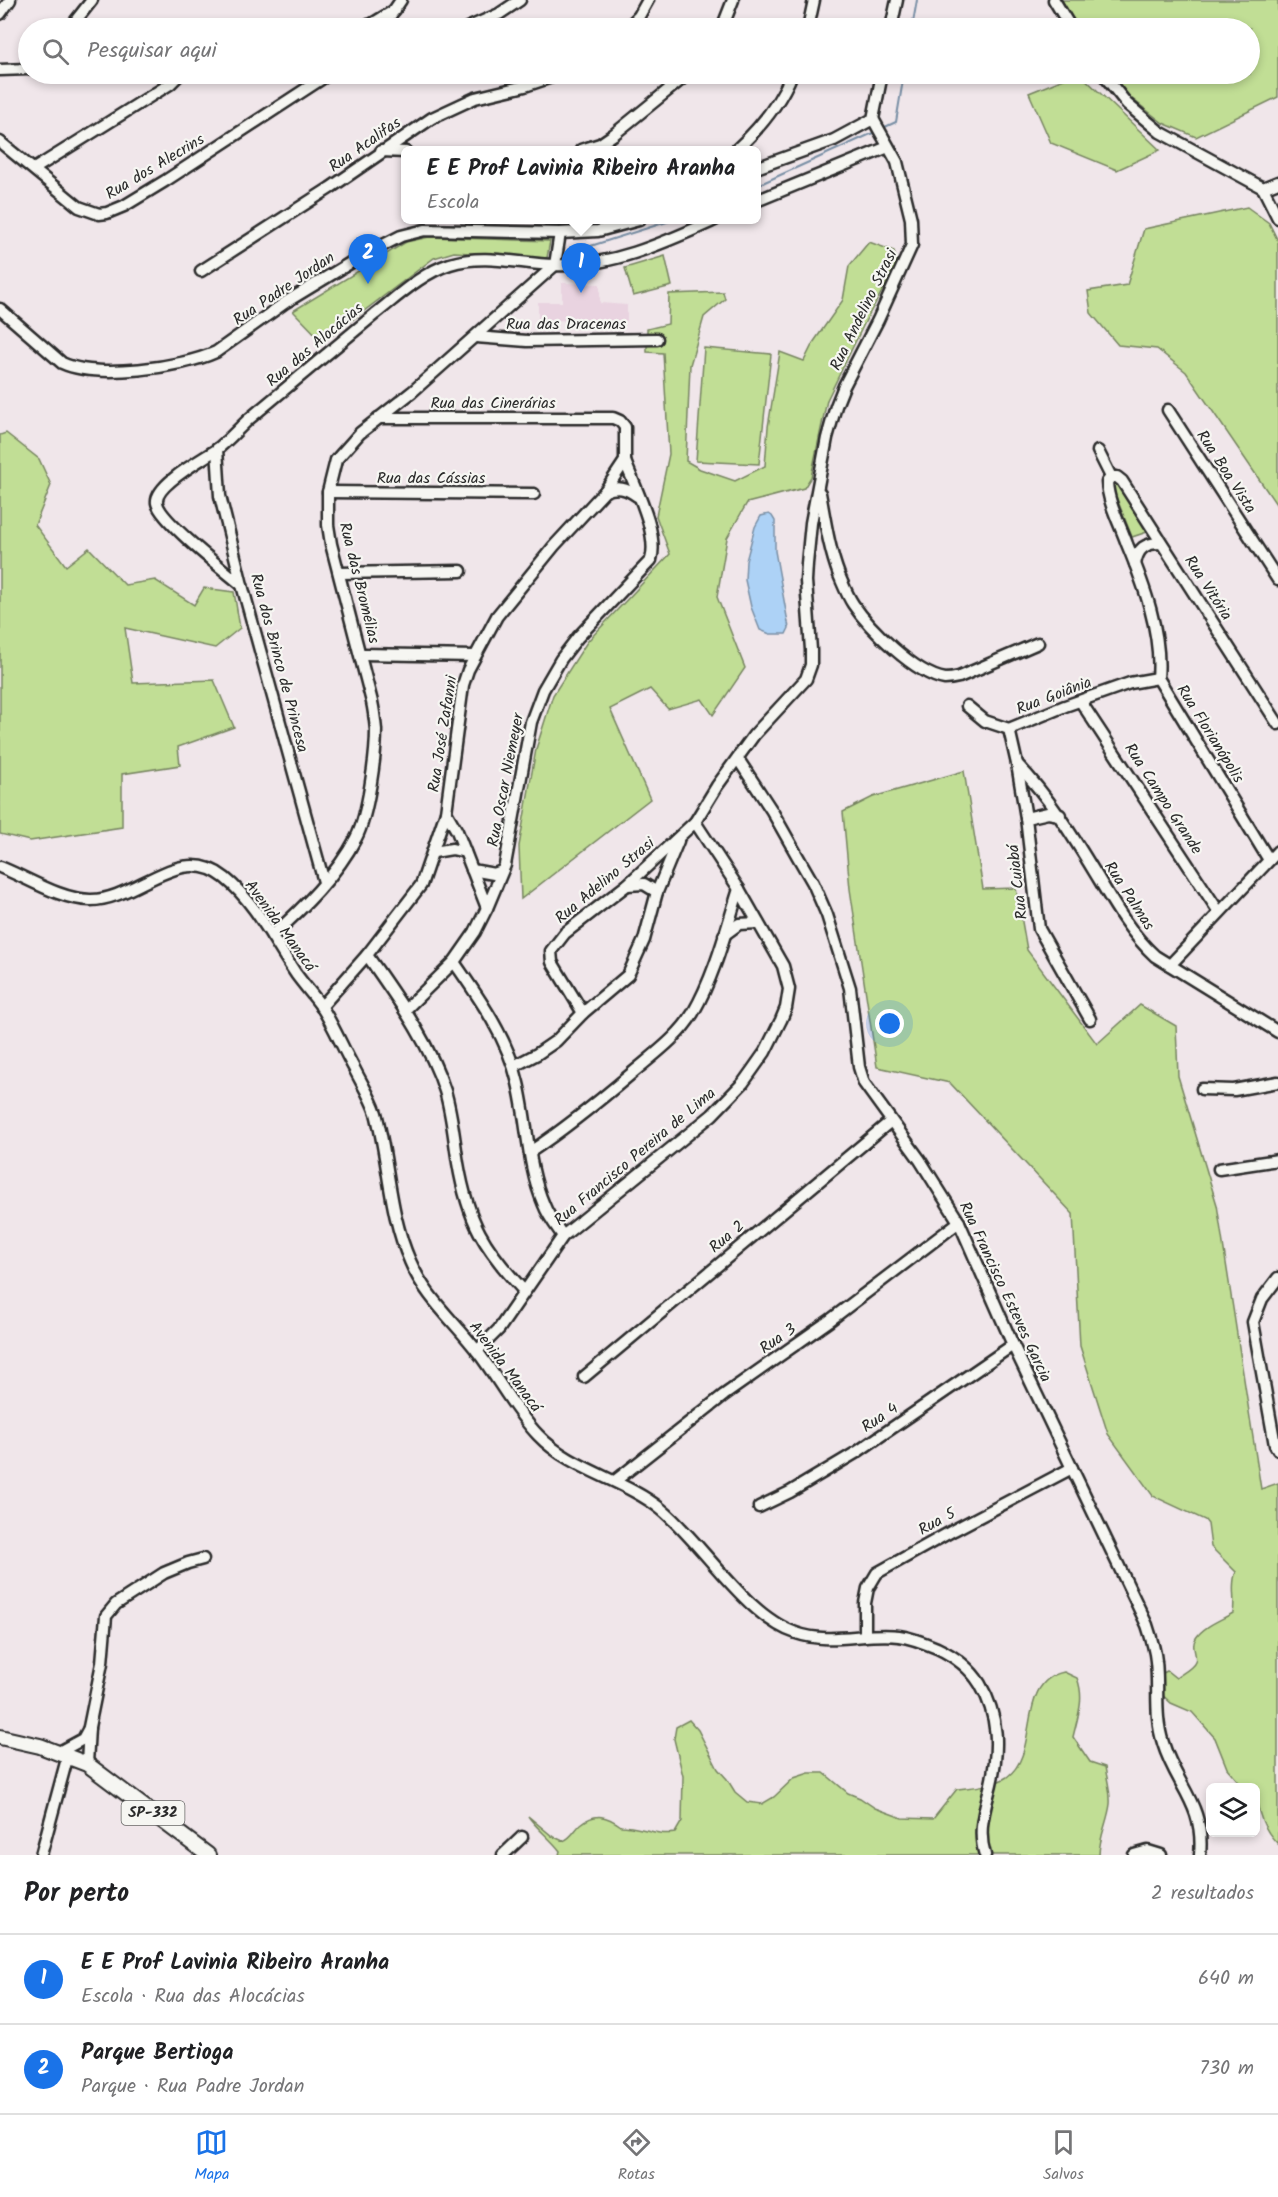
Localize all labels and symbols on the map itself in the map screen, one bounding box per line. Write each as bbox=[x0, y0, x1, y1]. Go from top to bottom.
street label: Rua Acalifas bbox=[324, 111, 406, 179]
street label: Rua dos Alecrins bbox=[101, 127, 210, 207]
pin: 2 bbox=[348, 234, 388, 284]
pin: 1 bbox=[562, 244, 600, 293]
street label: Rua Andelino Strasi bbox=[824, 244, 905, 375]
street label: Rua Padre Jordan bbox=[228, 246, 340, 332]
street label: Rua das Alocácias bbox=[261, 297, 369, 393]
street label: Rua das Dracenas bbox=[506, 312, 626, 337]
street label: Rua das Cinerárias bbox=[430, 391, 556, 416]
street label: Rua Boa Vista bbox=[1190, 425, 1262, 519]
street label: Rua das Cássias bbox=[377, 466, 485, 491]
street label: Rua das Bromélias bbox=[332, 520, 386, 646]
street label: Rua Vitória bbox=[1178, 550, 1238, 626]
street label: Rua dos Brinco de Princesa bbox=[243, 571, 315, 755]
street label: Rua Goiânia bbox=[1013, 670, 1095, 722]
street label: Rua José Zafanni bbox=[421, 673, 465, 794]
street label: Rua Florianópolis bbox=[1170, 680, 1250, 788]
street label: Rua Oscar Niemeyer bbox=[481, 709, 532, 849]
street label: Rua Campo Grande bbox=[1118, 738, 1208, 860]
street label: Rua Adelino Strasi bbox=[550, 831, 661, 930]
street label: Rua Cuiabá bbox=[1001, 842, 1035, 921]
street label: Rua Palmas bbox=[1097, 856, 1161, 936]
street label: Avenida Manacá bbox=[238, 875, 323, 979]
your location bbox=[875, 1009, 904, 1038]
street label: Rua Francisco Pereira de Lima bbox=[548, 1082, 722, 1232]
street label: Rua Francisco Esteves Garcia bbox=[952, 1197, 1058, 1387]
street label: Rua 2 bbox=[704, 1214, 750, 1260]
street label: Avenida Manacá bbox=[462, 1316, 549, 1419]
street label: Rua 3 bbox=[754, 1317, 802, 1361]
street label: Rua 4 bbox=[857, 1396, 904, 1439]
street label: Rua 5 bbox=[914, 1501, 962, 1543]
road number: SP-332 bbox=[122, 1801, 184, 1825]

